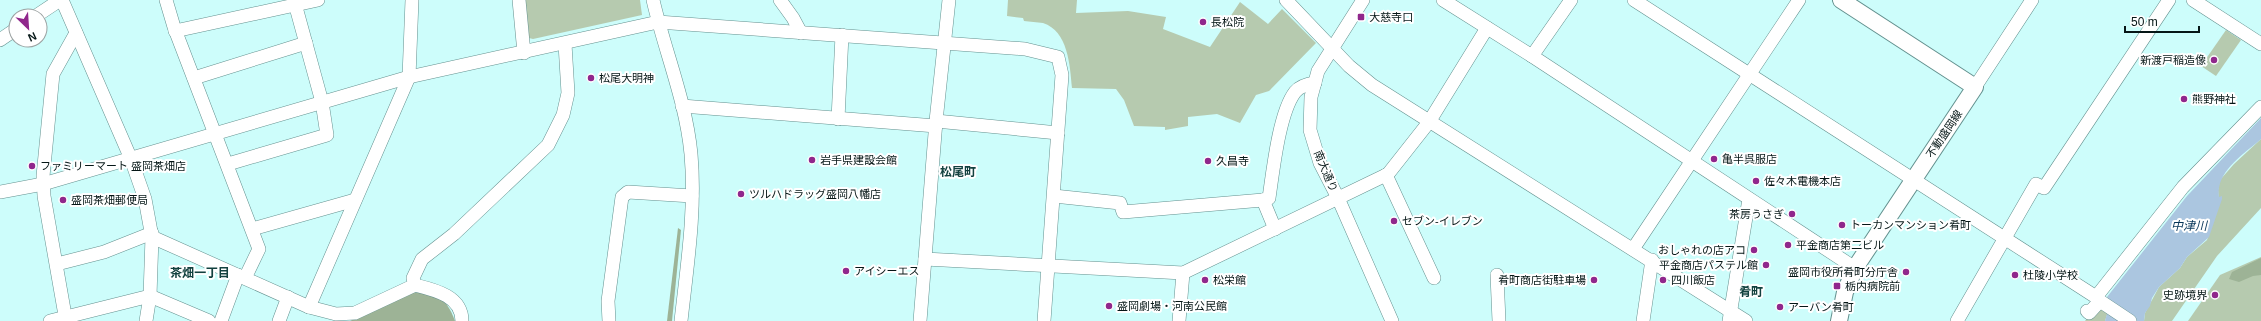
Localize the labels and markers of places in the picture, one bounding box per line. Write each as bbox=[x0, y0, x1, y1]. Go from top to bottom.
place label: 大慈寺口 bbox=[1369, 11, 1413, 23]
marker: 大慈寺口 bbox=[1356, 12, 1366, 22]
place label: 長松院 bbox=[1211, 16, 1244, 28]
marker: 長松院 bbox=[1198, 17, 1208, 27]
place label: 新渡戸稲造像 bbox=[2140, 54, 2206, 66]
marker: 新渡戸稲造像 bbox=[2209, 55, 2219, 65]
place label: 松尾大明神 bbox=[599, 72, 654, 84]
marker: 松尾大明神 bbox=[586, 73, 596, 83]
place label: 熊野神社 bbox=[2192, 93, 2236, 105]
marker: 熊野神社 bbox=[2179, 94, 2189, 104]
place label: 亀半呉服店 bbox=[1722, 153, 1777, 165]
place label: 岩手県建設会館 bbox=[820, 154, 897, 166]
marker: 亀半呉服店 bbox=[1709, 154, 1719, 164]
marker: 岩手県建設会館 bbox=[807, 155, 817, 165]
place label: 久昌寺 bbox=[1216, 155, 1249, 167]
marker: 久昌寺 bbox=[1203, 156, 1213, 166]
place label: ファミリーマート 盛岡茶畑店 bbox=[40, 160, 186, 172]
marker: ファミリーマート 盛岡茶畑店 bbox=[27, 161, 37, 171]
place label: 佐々木電機本店 bbox=[1764, 175, 1841, 187]
marker: 佐々木電機本店 bbox=[1751, 176, 1761, 186]
place label: ツルハドラッグ盛岡八幡店 bbox=[749, 188, 881, 200]
marker: ツルハドラッグ盛岡八幡店 bbox=[736, 189, 746, 199]
place label: 盛岡茶畑郵便局 bbox=[71, 194, 148, 206]
marker: 盛岡茶畑郵便局 bbox=[58, 195, 68, 205]
place label: 茶房うさぎ bbox=[1729, 208, 1784, 220]
marker: 茶房うさぎ bbox=[1787, 209, 1797, 219]
place label: セブン-イレブン bbox=[1402, 215, 1483, 227]
marker: セブン-イレブン bbox=[1389, 216, 1399, 226]
place label: トーカンマンション肴町 bbox=[1850, 219, 1971, 231]
marker: トーカンマンション肴町 bbox=[1837, 220, 1847, 230]
place label: 平金商店第二ビル bbox=[1796, 239, 1884, 251]
marker: 平金商店第二ビル bbox=[1783, 240, 1793, 250]
place label: おしゃれの店アコ bbox=[1658, 244, 1746, 256]
marker: おしゃれの店アコ bbox=[1749, 245, 1759, 255]
place label: 平金商店パステル館 bbox=[1659, 259, 1758, 271]
marker: 平金商店パステル館 bbox=[1761, 260, 1771, 270]
place label: アイシーエス bbox=[854, 265, 919, 277]
marker: アイシーエス bbox=[841, 266, 851, 276]
place label: 盛岡市役所肴町分庁舎 bbox=[1788, 266, 1898, 278]
marker: 盛岡市役所肴町分庁舎 bbox=[1901, 267, 1911, 277]
place label: 杜陵小学校 bbox=[2023, 269, 2078, 281]
marker: 杜陵小学校 bbox=[2010, 270, 2020, 280]
place label: 松栄館 bbox=[1213, 274, 1246, 286]
place label: 肴町商店街駐車場 bbox=[1498, 274, 1586, 286]
place label: 四川飯店 bbox=[1671, 274, 1715, 286]
marker: 松栄館 bbox=[1200, 275, 1210, 285]
marker: 肴町商店街駐車場 bbox=[1589, 275, 1599, 285]
marker: 四川飯店 bbox=[1658, 275, 1668, 285]
place label: 栃内病院前 bbox=[1845, 280, 1900, 292]
marker: 栃内病院前 bbox=[1832, 281, 1842, 291]
place label: 史跡境界 bbox=[2163, 289, 2208, 301]
marker: 史跡境界 bbox=[2210, 290, 2220, 300]
place label: 盛岡劇場・河南公民館 bbox=[1117, 300, 1227, 312]
marker: 盛岡劇場・河南公民館 bbox=[1104, 301, 1114, 311]
place label: アーバン肴町 bbox=[1788, 301, 1854, 313]
marker: アーバン肴町 bbox=[1775, 302, 1785, 312]

